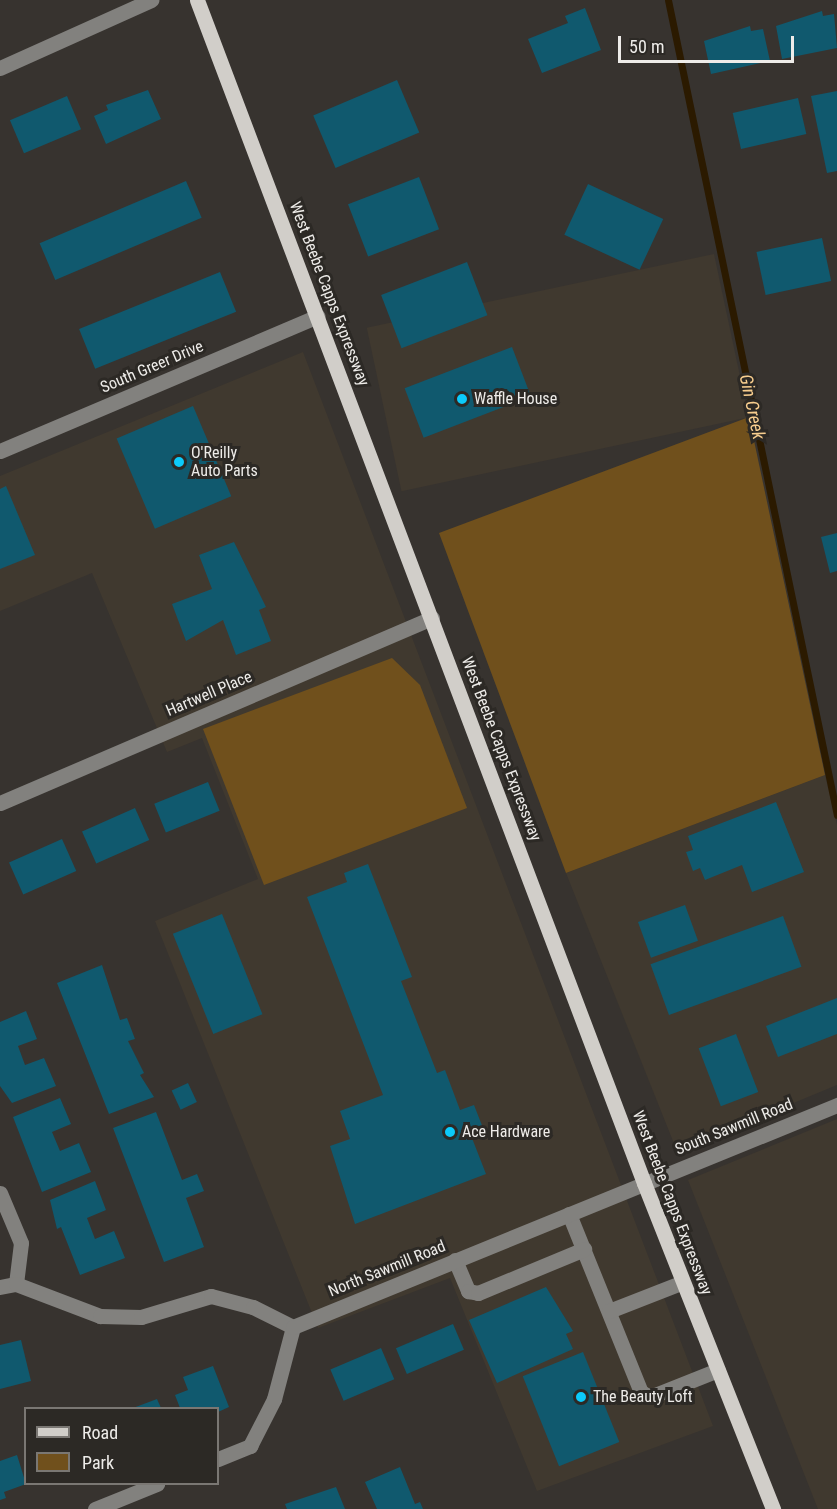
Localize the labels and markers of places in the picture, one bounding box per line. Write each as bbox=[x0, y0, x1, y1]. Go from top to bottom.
place label: Waffle House bbox=[474, 389, 557, 409]
marker: Waffle House bbox=[455, 392, 469, 406]
place label: O'Reilly Auto Parts bbox=[191, 443, 258, 481]
marker: O'Reilly Auto Parts bbox=[172, 455, 186, 469]
place label: Ace Hardware bbox=[462, 1122, 550, 1142]
marker: Ace Hardware bbox=[443, 1125, 457, 1139]
place label: The Beauty Loft bbox=[593, 1387, 692, 1407]
marker: The Beauty Loft bbox=[574, 1390, 588, 1404]

